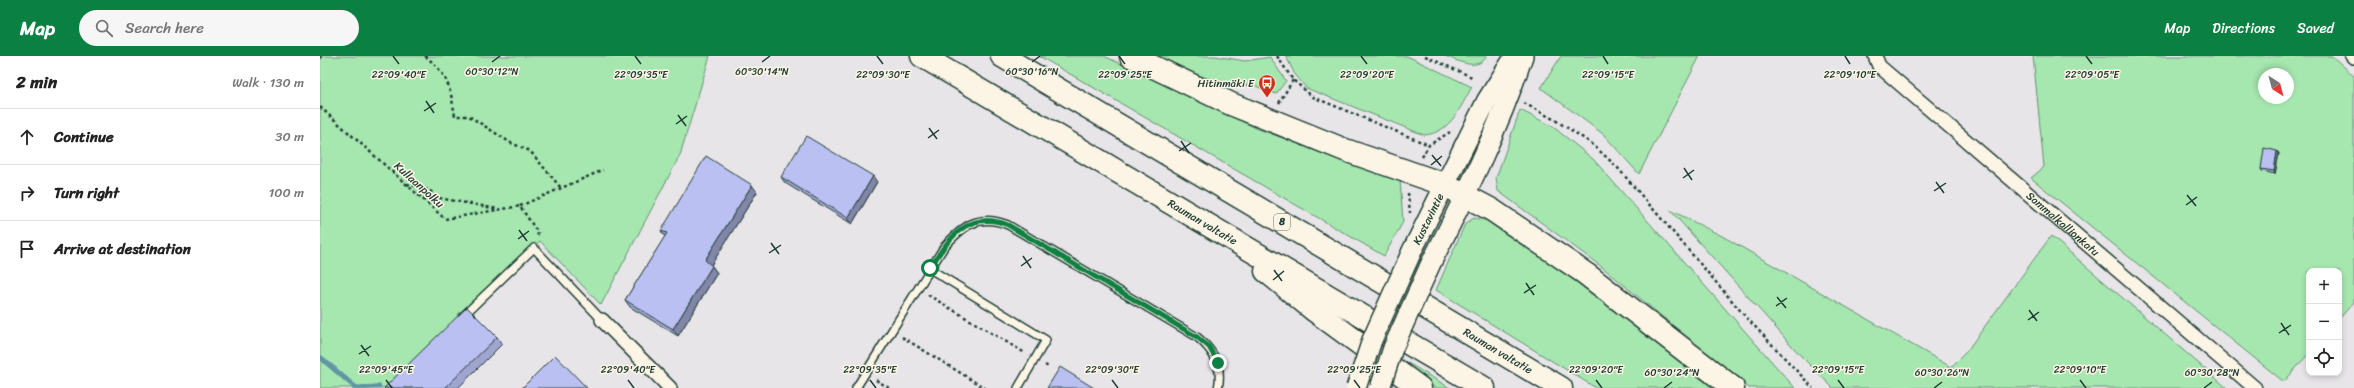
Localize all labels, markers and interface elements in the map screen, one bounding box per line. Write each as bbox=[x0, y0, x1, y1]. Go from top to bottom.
search box bbox=[79, 10, 359, 46]
text: Map bbox=[20, 12, 55, 45]
text: Search here bbox=[125, 15, 204, 41]
text: Map bbox=[2164, 16, 2190, 41]
text: Directions bbox=[2212, 16, 2275, 41]
text: Saved bbox=[2297, 16, 2334, 41]
icon: search bbox=[93, 17, 115, 39]
text: 60°30'12"N bbox=[466, 63, 519, 81]
text: 60°30'14"N bbox=[735, 63, 789, 81]
text: 60°30'16"N bbox=[1006, 63, 1058, 81]
text: 22°09'40"E bbox=[372, 66, 428, 84]
text: 22°09'35"E bbox=[614, 66, 669, 84]
text: 22°09'30"E bbox=[856, 66, 911, 84]
text: 22°09'25"E bbox=[1098, 66, 1153, 84]
text: 22°09'20"E bbox=[1340, 66, 1395, 84]
text: 22°09'15"E bbox=[1582, 66, 1635, 84]
text: 22°09'10"E bbox=[1824, 66, 1878, 84]
text: 22°09'05"E bbox=[2065, 66, 2121, 84]
text: 2 min bbox=[16, 67, 57, 97]
north arrow bbox=[2258, 68, 2294, 104]
text: Walk · 130 m bbox=[232, 71, 304, 94]
bus stop icon: Hitinmäki E bbox=[1257, 73, 1277, 98]
place label: Hitinmäki E bbox=[1198, 74, 1255, 93]
text: Continue bbox=[54, 124, 114, 150]
text: 30 m bbox=[275, 125, 304, 148]
icon: ahead bbox=[16, 126, 38, 148]
street label: Kullaanpolku bbox=[390, 157, 449, 213]
text: Turn right bbox=[54, 180, 119, 206]
text: 100 m bbox=[269, 181, 304, 204]
icon: right bbox=[16, 182, 38, 204]
street label: Sammalkallionkatu bbox=[2022, 186, 2104, 261]
street label: Kustavintie bbox=[1407, 189, 1449, 248]
street label: Rauman valtatie bbox=[1164, 194, 1241, 250]
road number: 8 bbox=[1274, 214, 1290, 230]
text: Arrive at destination bbox=[54, 236, 191, 262]
icon: arrive bbox=[16, 238, 38, 260]
route start bbox=[921, 259, 939, 277]
map controls bbox=[2306, 268, 2342, 376]
button: + bbox=[2306, 268, 2342, 304]
button: − bbox=[2306, 304, 2342, 340]
street label: Rauman valtatie bbox=[1460, 323, 1537, 379]
button: locate bbox=[2306, 340, 2342, 376]
route end bbox=[1209, 354, 1227, 372]
text: 22°09'45"E bbox=[359, 361, 414, 379]
text: 22°09'40"E bbox=[601, 361, 657, 379]
text: 22°09'35"E bbox=[843, 361, 898, 379]
text: 22°09'30"E bbox=[1085, 361, 1140, 379]
text: 22°09'25"E bbox=[1327, 361, 1382, 379]
text: 22°09'20"E bbox=[1569, 361, 1624, 379]
text: 22°09'15"E bbox=[1812, 361, 1865, 379]
text: 22°09'10"E bbox=[2054, 361, 2108, 379]
text: 60°30'24"N bbox=[1645, 364, 1700, 382]
text: 60°30'26"N bbox=[1915, 364, 1969, 382]
text: 60°30'28"N bbox=[2185, 364, 2239, 382]

